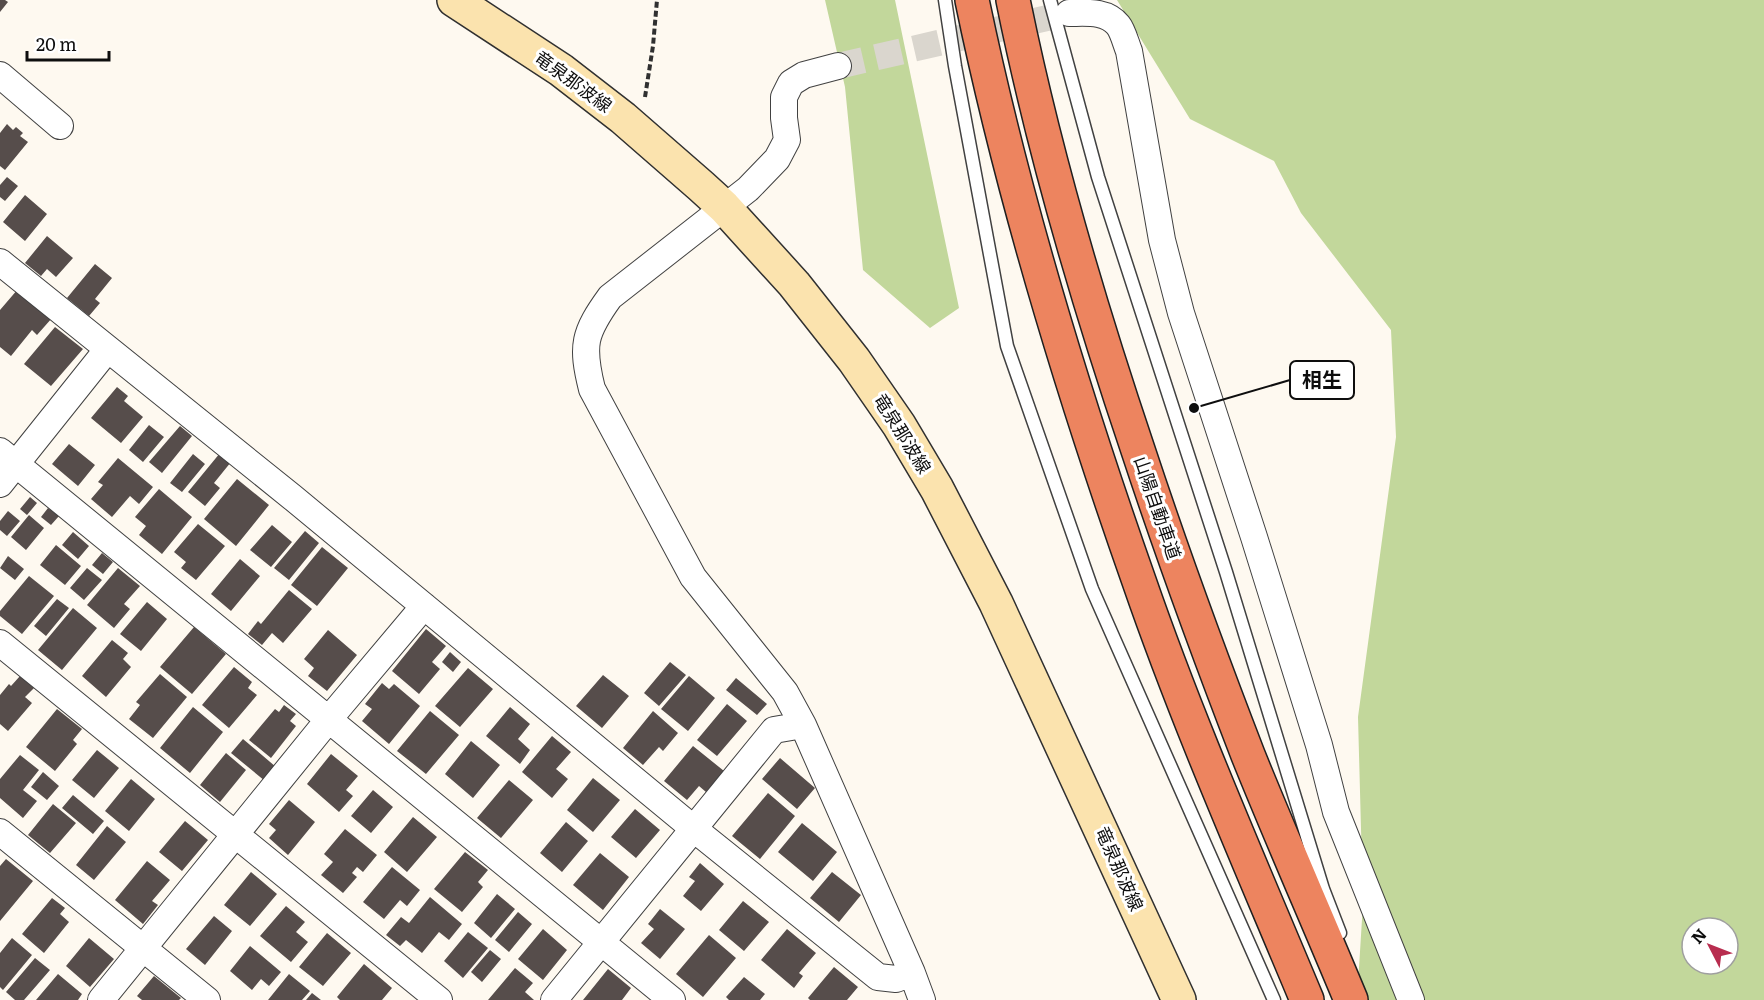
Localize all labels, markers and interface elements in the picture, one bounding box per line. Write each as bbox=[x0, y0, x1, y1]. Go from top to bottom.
scale bar bbox=[27, 24, 110, 62]
text: 20 m bbox=[36, 30, 77, 57]
street label: 竜泉那波線 bbox=[530, 43, 618, 118]
callout: 相生 bbox=[1290, 361, 1354, 399]
text: 相生 bbox=[1302, 363, 1342, 393]
street label: 竜泉那波線 bbox=[868, 388, 939, 479]
street label: 山陽自動車道 bbox=[1128, 452, 1189, 563]
street label: 竜泉那波線 bbox=[1090, 822, 1151, 915]
north arrow bbox=[1680, 916, 1740, 976]
text: N bbox=[1685, 922, 1712, 948]

